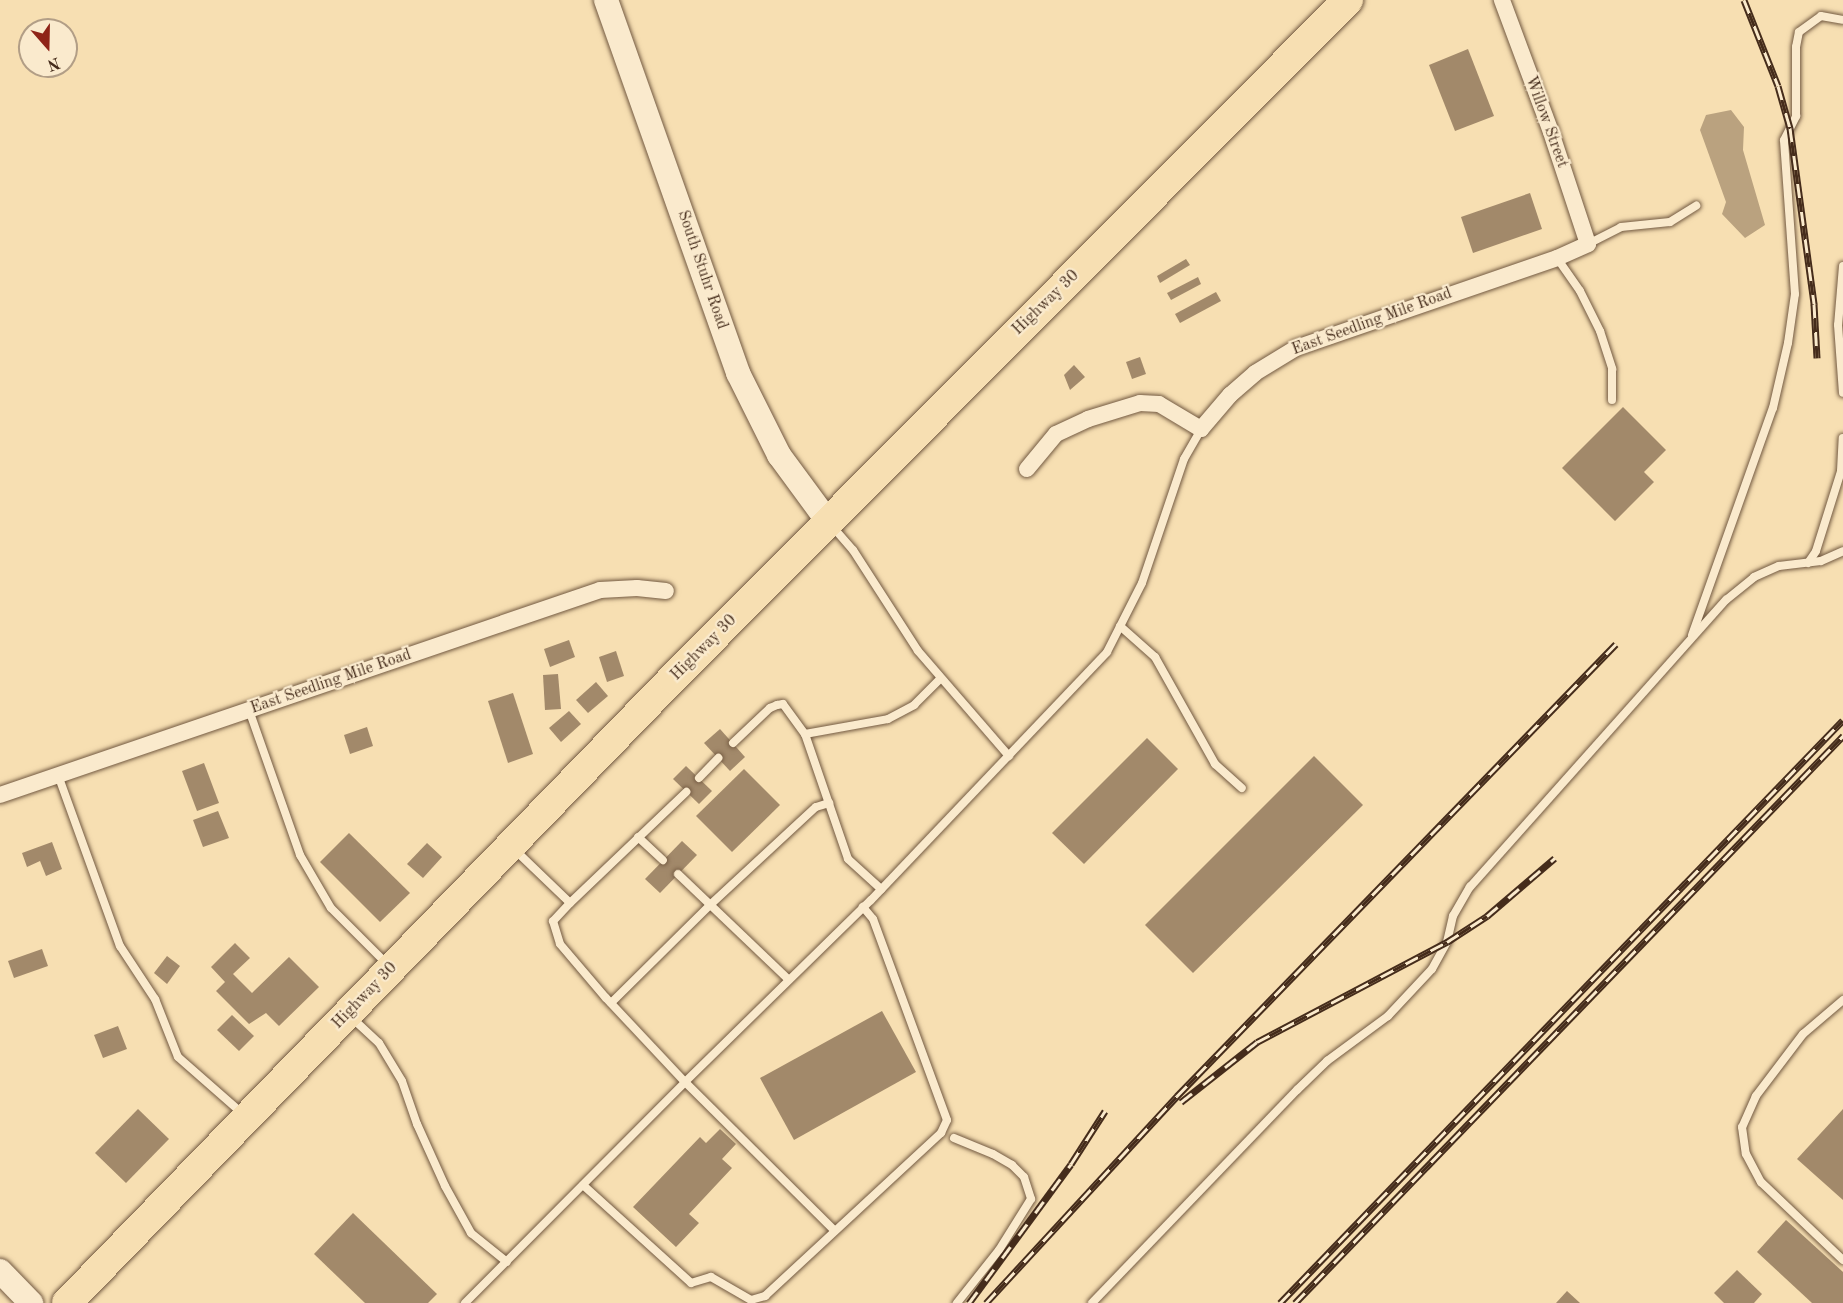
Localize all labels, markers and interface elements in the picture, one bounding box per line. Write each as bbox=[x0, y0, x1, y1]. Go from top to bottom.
north arrow bbox=[18, 18, 78, 78]
text: N bbox=[45, 53, 62, 73]
street label: Willow Street bbox=[1521, 73, 1571, 171]
street label: South Stuhr Road bbox=[673, 208, 731, 332]
street label: Highway 30 bbox=[1009, 266, 1083, 340]
street label: East Seedling Mile Road bbox=[1289, 284, 1455, 360]
street label: Highway 30 bbox=[667, 611, 741, 685]
street label: East Seedling Mile Road bbox=[248, 645, 414, 719]
street label: Highway 30 bbox=[328, 959, 402, 1033]

